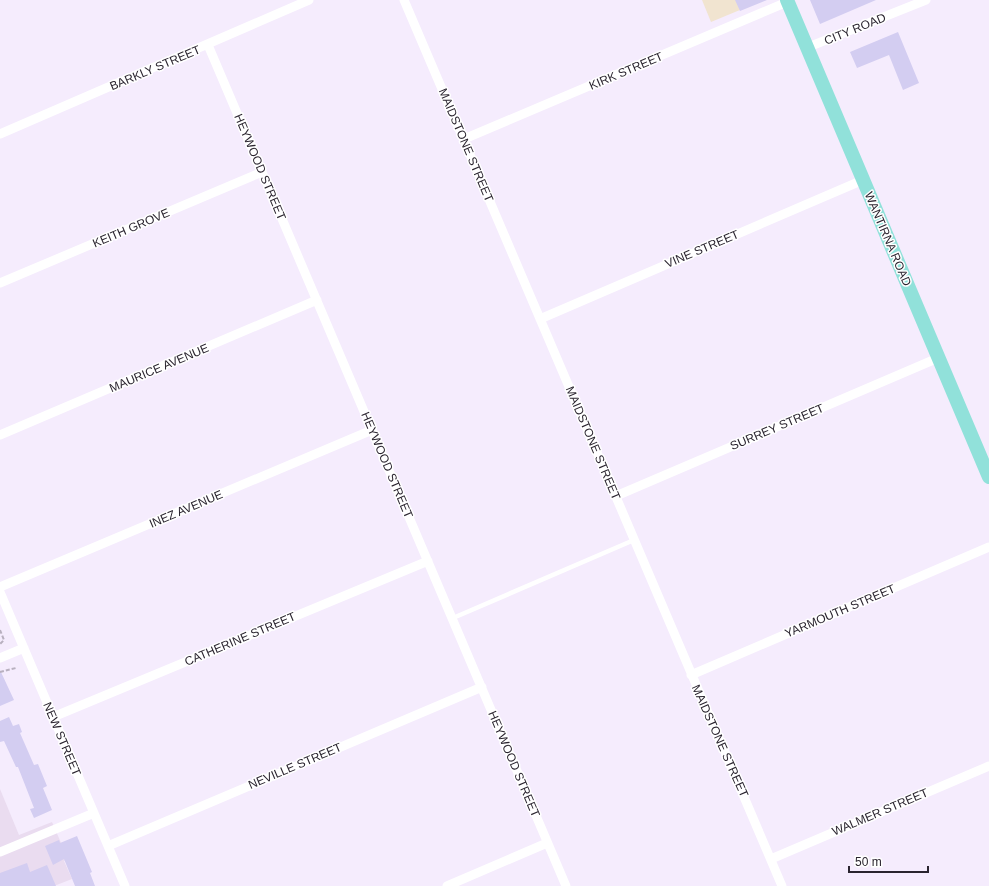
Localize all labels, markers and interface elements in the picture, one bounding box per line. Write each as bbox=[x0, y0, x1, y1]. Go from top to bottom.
street label: CITY ROAD bbox=[822, 10, 888, 48]
street label: BARKLY STREET bbox=[108, 42, 203, 93]
street label: KIRK STREET bbox=[587, 49, 666, 93]
street label: MAIDSTONE STREET bbox=[436, 86, 496, 204]
street label: HEYWOOD STREET bbox=[231, 112, 289, 223]
street label: WANTIRNA ROAD bbox=[862, 190, 914, 288]
street label: KEITH GROVE bbox=[91, 206, 171, 250]
street label: VINE STREET bbox=[663, 227, 742, 271]
street label: MAURICE AVENUE bbox=[107, 341, 211, 395]
street label: MAIDSTONE STREET bbox=[563, 384, 623, 502]
street label: SURREY STREET bbox=[728, 401, 827, 453]
street label: HEYWOOD STREET bbox=[358, 410, 416, 521]
street label: INEZ AVENUE bbox=[147, 487, 225, 531]
street label: YARMOUTH STREET bbox=[783, 581, 898, 641]
street label: CATHERINE STREET bbox=[182, 609, 298, 669]
street label: MAIDSTONE STREET bbox=[689, 683, 751, 800]
street label: NEW STREET bbox=[40, 700, 84, 779]
street label: HEYWOOD STREET bbox=[485, 709, 543, 820]
street label: NEVILLE STREET bbox=[246, 740, 344, 792]
street label: WALMER STREET bbox=[830, 785, 931, 839]
scale bar bbox=[849, 848, 928, 874]
text: 50 m bbox=[855, 855, 882, 869]

